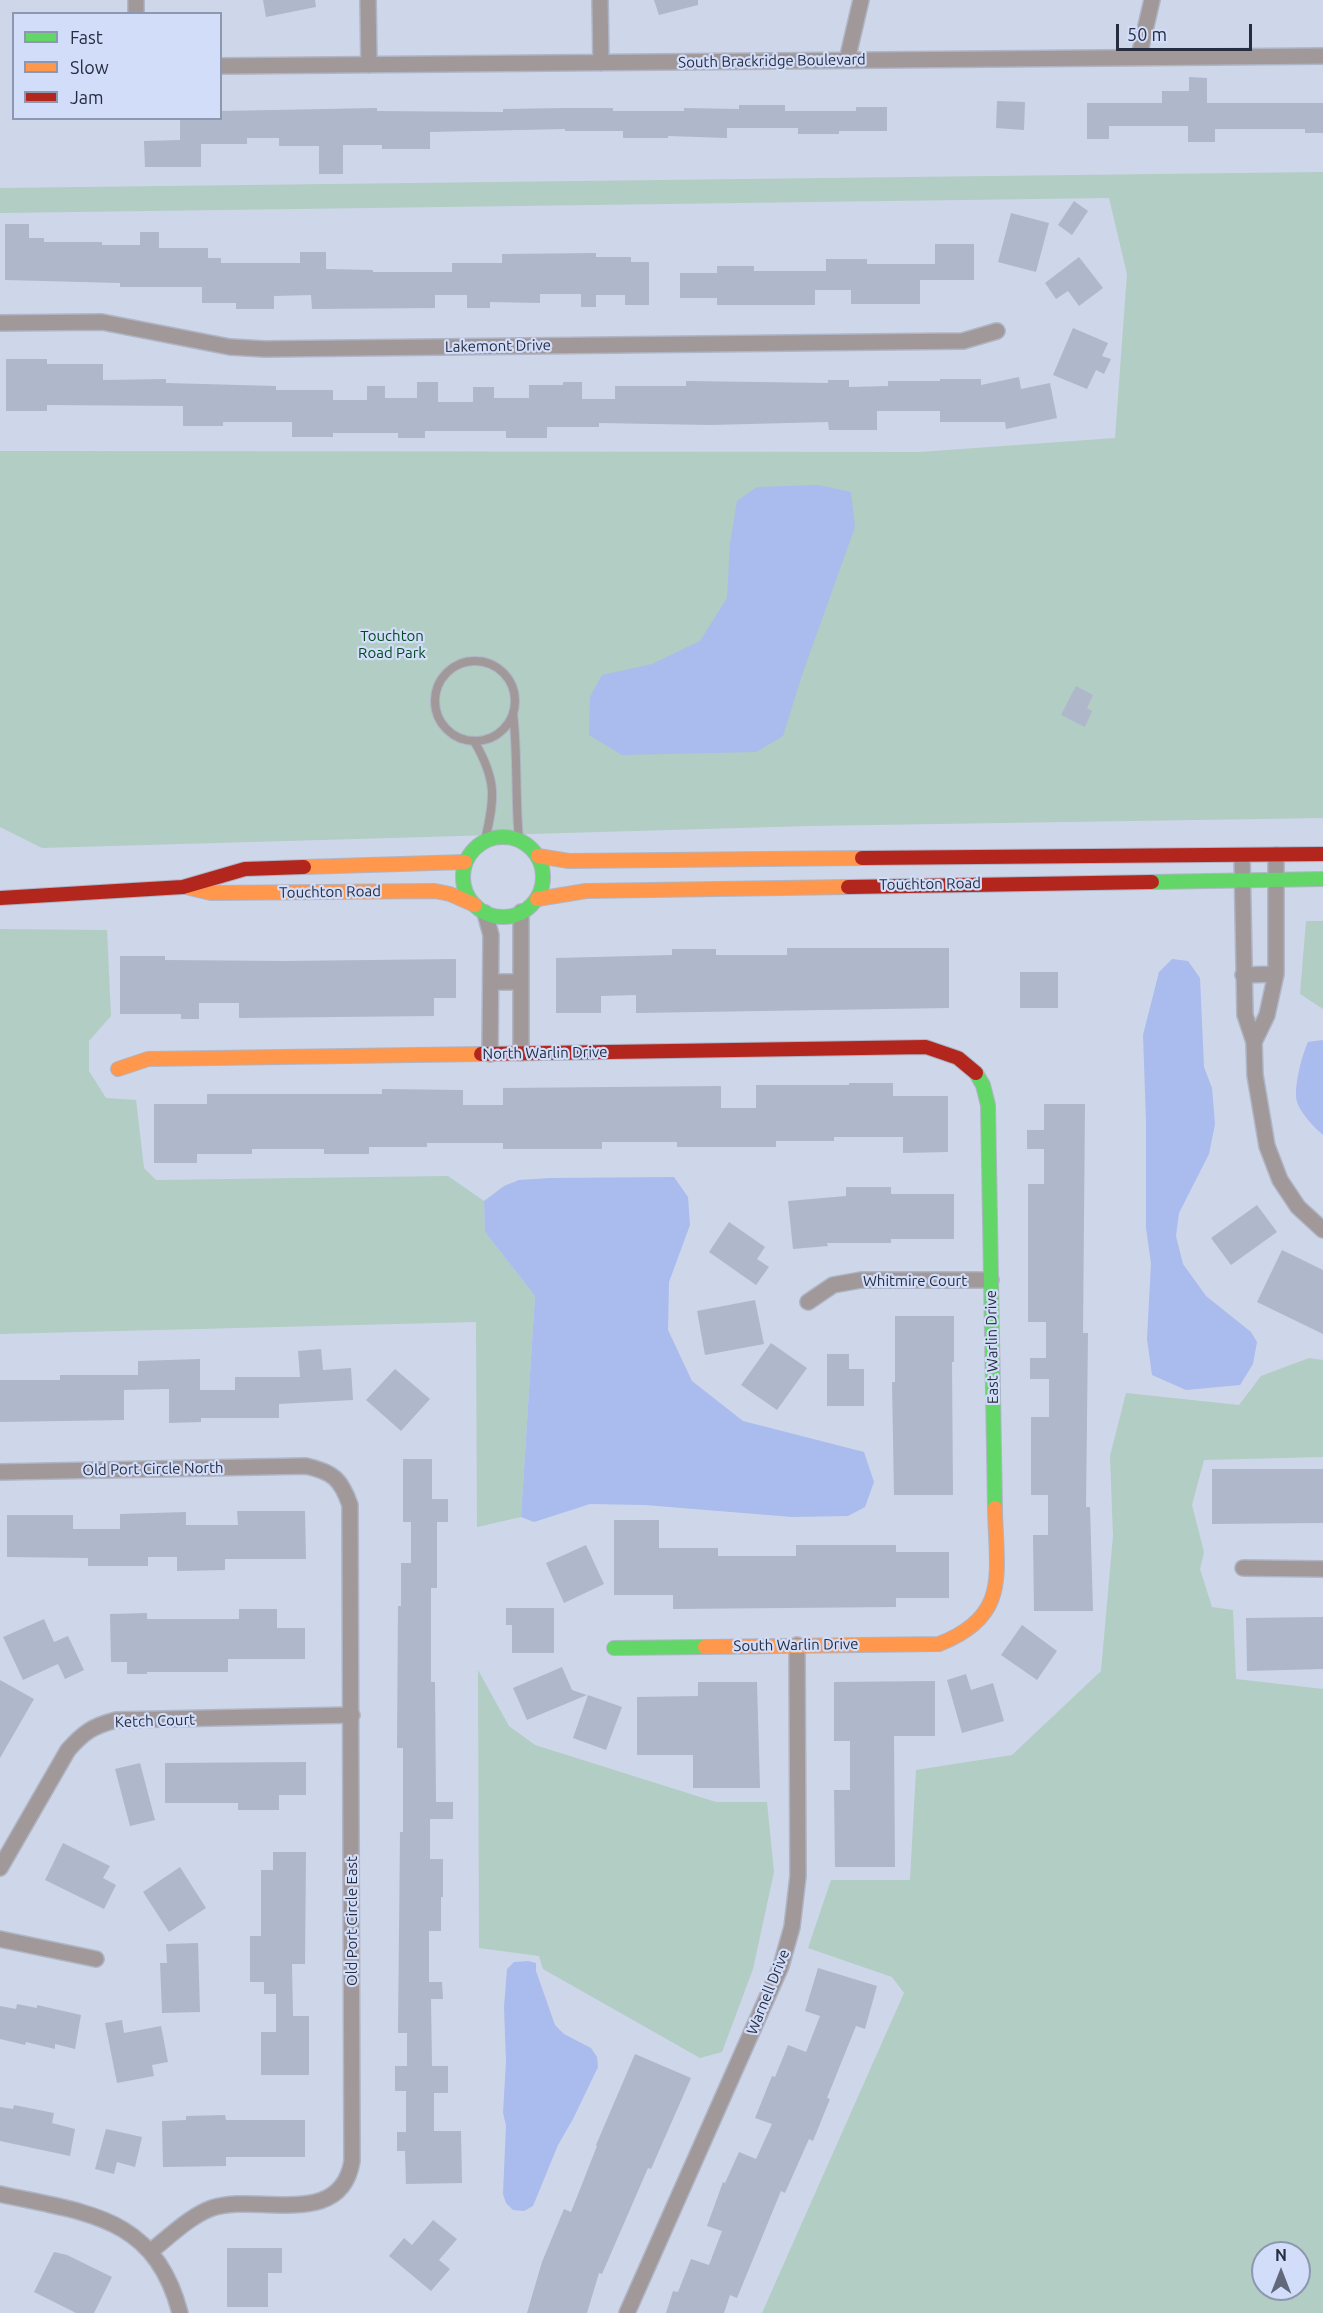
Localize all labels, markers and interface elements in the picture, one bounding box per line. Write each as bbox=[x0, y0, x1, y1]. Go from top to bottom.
legend bbox=[12, 12, 222, 120]
scale bar bbox=[1119, 12, 1256, 50]
text: 50 m bbox=[1127, 24, 1167, 44]
text: Fast bbox=[70, 27, 103, 47]
street label: South Brackridge Boulevard bbox=[678, 50, 866, 72]
text: Slow bbox=[70, 57, 109, 77]
text: Jam bbox=[70, 87, 104, 107]
street label: Lakemont Drive bbox=[445, 336, 551, 356]
park label: Touchton Road Park bbox=[358, 627, 426, 662]
street label: Touchton Road bbox=[879, 874, 981, 894]
street label: Touchton Road bbox=[279, 882, 381, 902]
street label: North Warlin Drive bbox=[482, 1043, 608, 1063]
street label: Whitmire Court bbox=[863, 1272, 967, 1290]
street label: East Warlin Drive bbox=[982, 1290, 1002, 1404]
street label: Old Port Circle North bbox=[82, 1459, 224, 1479]
street label: South Warlin Drive bbox=[733, 1635, 859, 1655]
street label: Ketch Court bbox=[115, 1711, 195, 1731]
street label: Old Port Circle East bbox=[343, 1856, 361, 1986]
street label: Warnell Drive bbox=[743, 1947, 793, 2037]
north arrow bbox=[1251, 2241, 1311, 2301]
text: N bbox=[1275, 2246, 1287, 2264]

